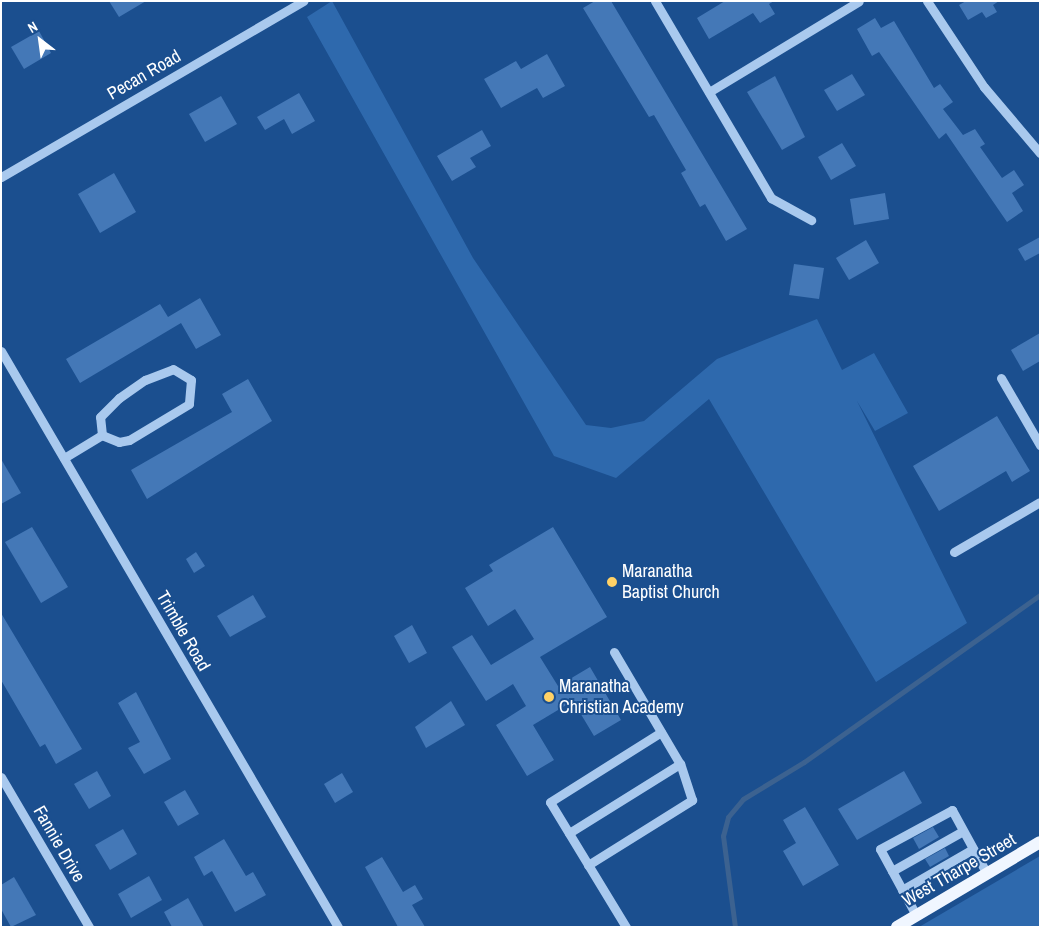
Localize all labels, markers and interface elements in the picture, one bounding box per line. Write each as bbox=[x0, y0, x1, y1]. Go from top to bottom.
north arrow bbox=[15, 15, 65, 65]
text: N bbox=[24, 17, 41, 37]
street label: Pecan Road bbox=[103, 45, 185, 105]
place label: Maranatha Baptist Church bbox=[622, 561, 720, 604]
marker: Maranatha Baptist Church bbox=[606, 576, 618, 588]
street label: Trimble Road bbox=[151, 587, 215, 675]
place label: Maranatha Christian Academy bbox=[559, 676, 685, 719]
marker: Maranatha Christian Academy bbox=[543, 691, 555, 703]
street label: Fannie Drive bbox=[28, 802, 90, 886]
street label: West Tharpe Street bbox=[898, 829, 1020, 911]

